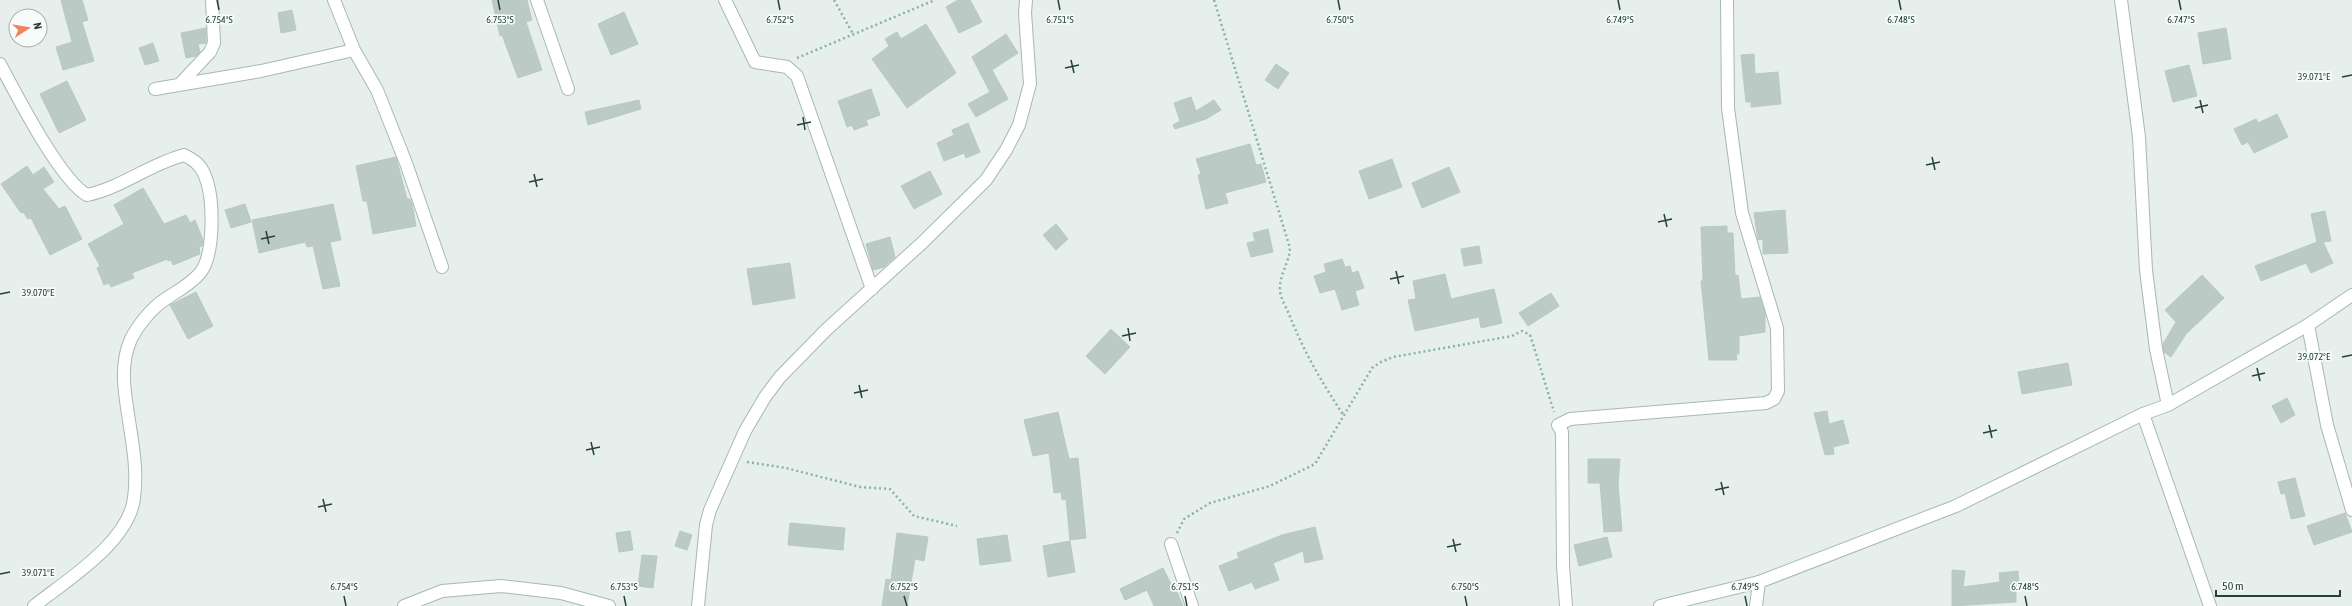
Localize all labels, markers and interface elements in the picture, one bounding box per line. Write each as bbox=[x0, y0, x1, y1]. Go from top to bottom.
north arrow bbox=[8, 8, 48, 48]
text: 6.754°S bbox=[205, 14, 233, 25]
text: 6.753°S bbox=[486, 14, 514, 25]
text: 6.752°S bbox=[766, 14, 794, 25]
text: 6.751°S bbox=[1046, 14, 1074, 25]
text: 6.750°S bbox=[1326, 14, 1354, 25]
text: 6.749°S bbox=[1606, 14, 1634, 25]
text: 6.748°S bbox=[1887, 14, 1915, 25]
text: 6.747°S bbox=[2167, 14, 2195, 25]
text: N bbox=[31, 21, 44, 30]
text: 39.071°E bbox=[2298, 71, 2331, 82]
text: 39.070°E bbox=[22, 287, 55, 298]
text: 39.072°E bbox=[2298, 351, 2331, 362]
text: 39.071°E bbox=[22, 567, 55, 578]
scale bar bbox=[2216, 572, 2340, 598]
text: 50 m bbox=[2222, 579, 2244, 593]
text: 6.754°S bbox=[330, 581, 358, 592]
text: 6.753°S bbox=[610, 581, 638, 592]
text: 6.752°S bbox=[890, 581, 918, 592]
text: 6.751°S bbox=[1171, 581, 1199, 592]
text: 6.750°S bbox=[1451, 581, 1479, 592]
text: 6.749°S bbox=[1731, 581, 1759, 592]
text: 6.748°S bbox=[2011, 581, 2039, 592]

